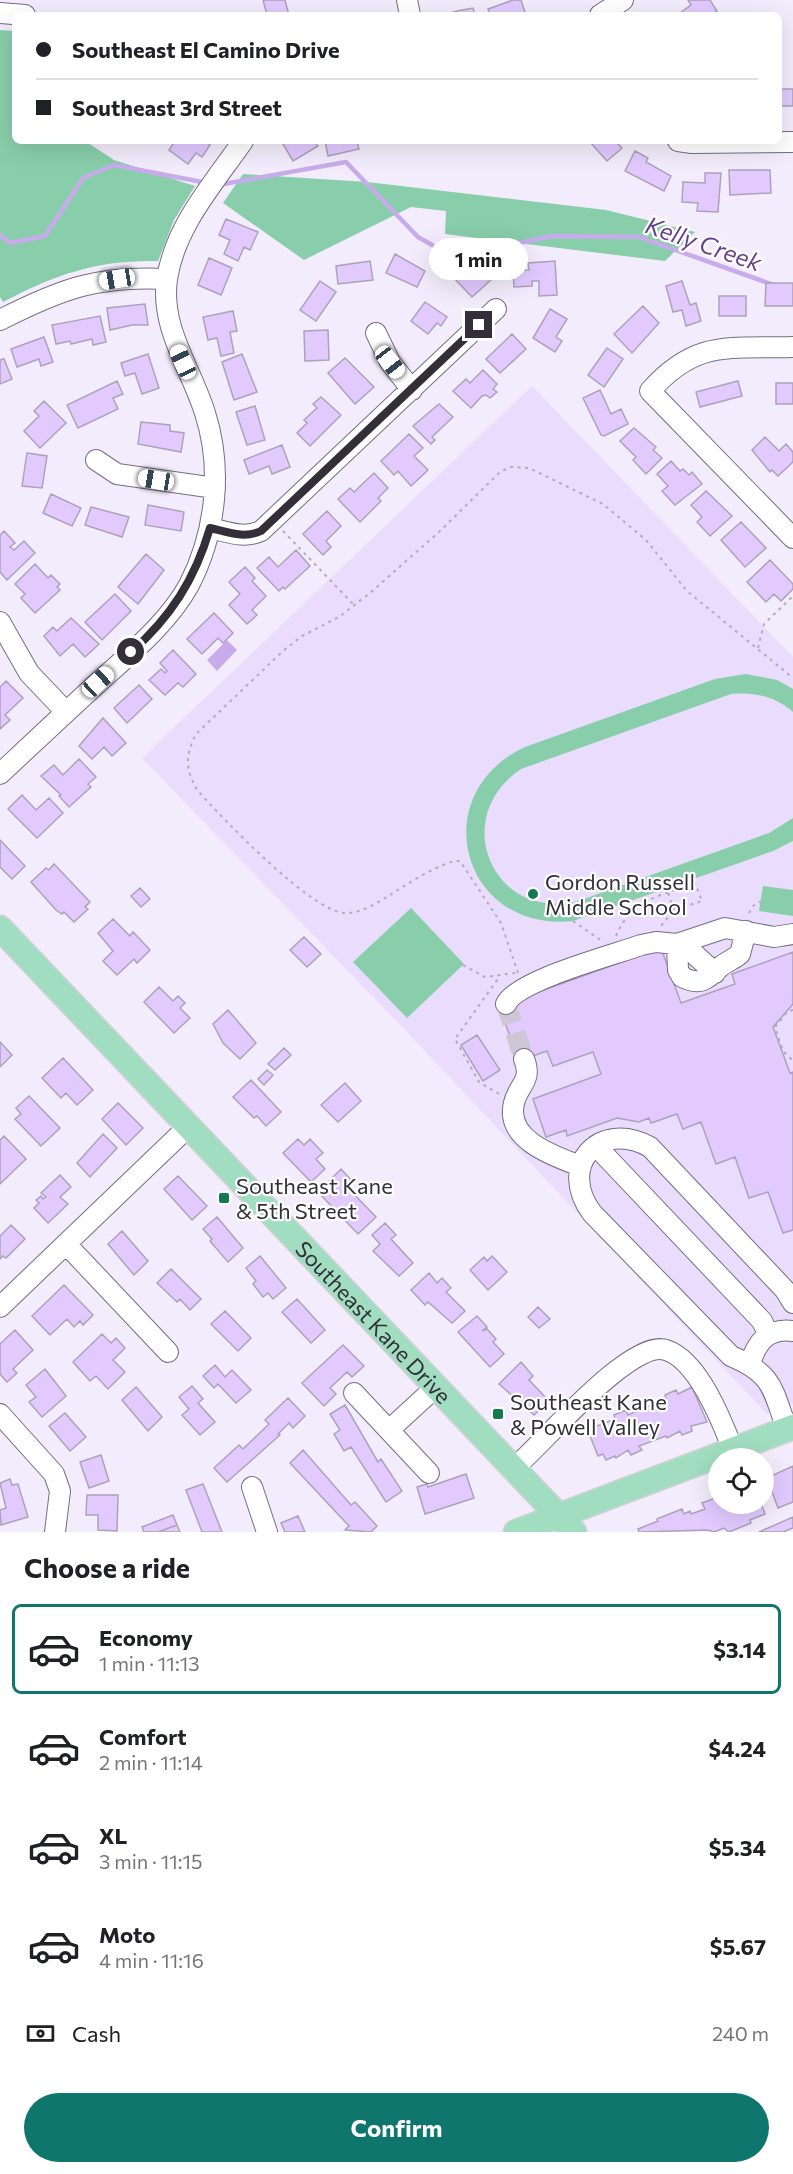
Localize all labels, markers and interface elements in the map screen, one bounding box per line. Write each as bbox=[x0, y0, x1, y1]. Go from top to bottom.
text: Southeast El Camino Drive bbox=[72, 36, 339, 63]
text: Southeast 3rd Street bbox=[72, 94, 282, 121]
water label: Kelly Creek bbox=[642, 210, 767, 277]
callout: 1 min bbox=[430, 238, 528, 280]
text: 1 min bbox=[455, 247, 502, 271]
car bbox=[98, 267, 136, 291]
route end bbox=[465, 311, 492, 338]
car bbox=[167, 342, 199, 382]
car bbox=[372, 342, 408, 382]
car bbox=[137, 468, 175, 492]
route start bbox=[117, 638, 144, 665]
car bbox=[79, 663, 117, 701]
place label: Gordon Russell Middle School bbox=[545, 868, 695, 920]
marker: Gordon Russell Middle School bbox=[526, 887, 540, 901]
place label: Southeast Kane & 5th Street bbox=[236, 1172, 393, 1224]
marker: Southeast Kane & 5th Street bbox=[217, 1191, 231, 1205]
street label: Southeast Kane Drive bbox=[290, 1235, 458, 1409]
place label: Southeast Kane & Powell Valley bbox=[510, 1388, 667, 1440]
marker: Southeast Kane & Powell Valley bbox=[491, 1407, 505, 1421]
map controls bbox=[708, 1448, 774, 1514]
button: locate bbox=[708, 1448, 774, 1514]
text: Choose a ride bbox=[24, 1551, 190, 1584]
icon: car bbox=[27, 1622, 81, 1676]
text: Economy bbox=[99, 1624, 193, 1651]
text: $3.14 bbox=[713, 1636, 766, 1663]
text: 1 min · 11:13 bbox=[99, 1651, 200, 1675]
icon: car bbox=[27, 1721, 81, 1775]
text: Comfort bbox=[99, 1723, 187, 1750]
text: $4.24 bbox=[708, 1735, 766, 1762]
text: 2 min · 11:14 bbox=[99, 1750, 203, 1774]
icon: car bbox=[27, 1820, 81, 1874]
text: XL bbox=[99, 1822, 127, 1849]
text: $5.34 bbox=[709, 1834, 766, 1861]
text: 3 min · 11:15 bbox=[99, 1849, 203, 1873]
icon: car bbox=[27, 1919, 81, 1973]
text: Moto bbox=[99, 1921, 155, 1948]
text: $5.67 bbox=[710, 1933, 766, 1960]
text: 4 min · 11:16 bbox=[99, 1948, 204, 1972]
icon: cash bbox=[24, 2017, 57, 2050]
text: Cash bbox=[72, 2020, 121, 2047]
text: 240 m bbox=[712, 2021, 769, 2045]
button: Confirm bbox=[24, 2093, 769, 2162]

